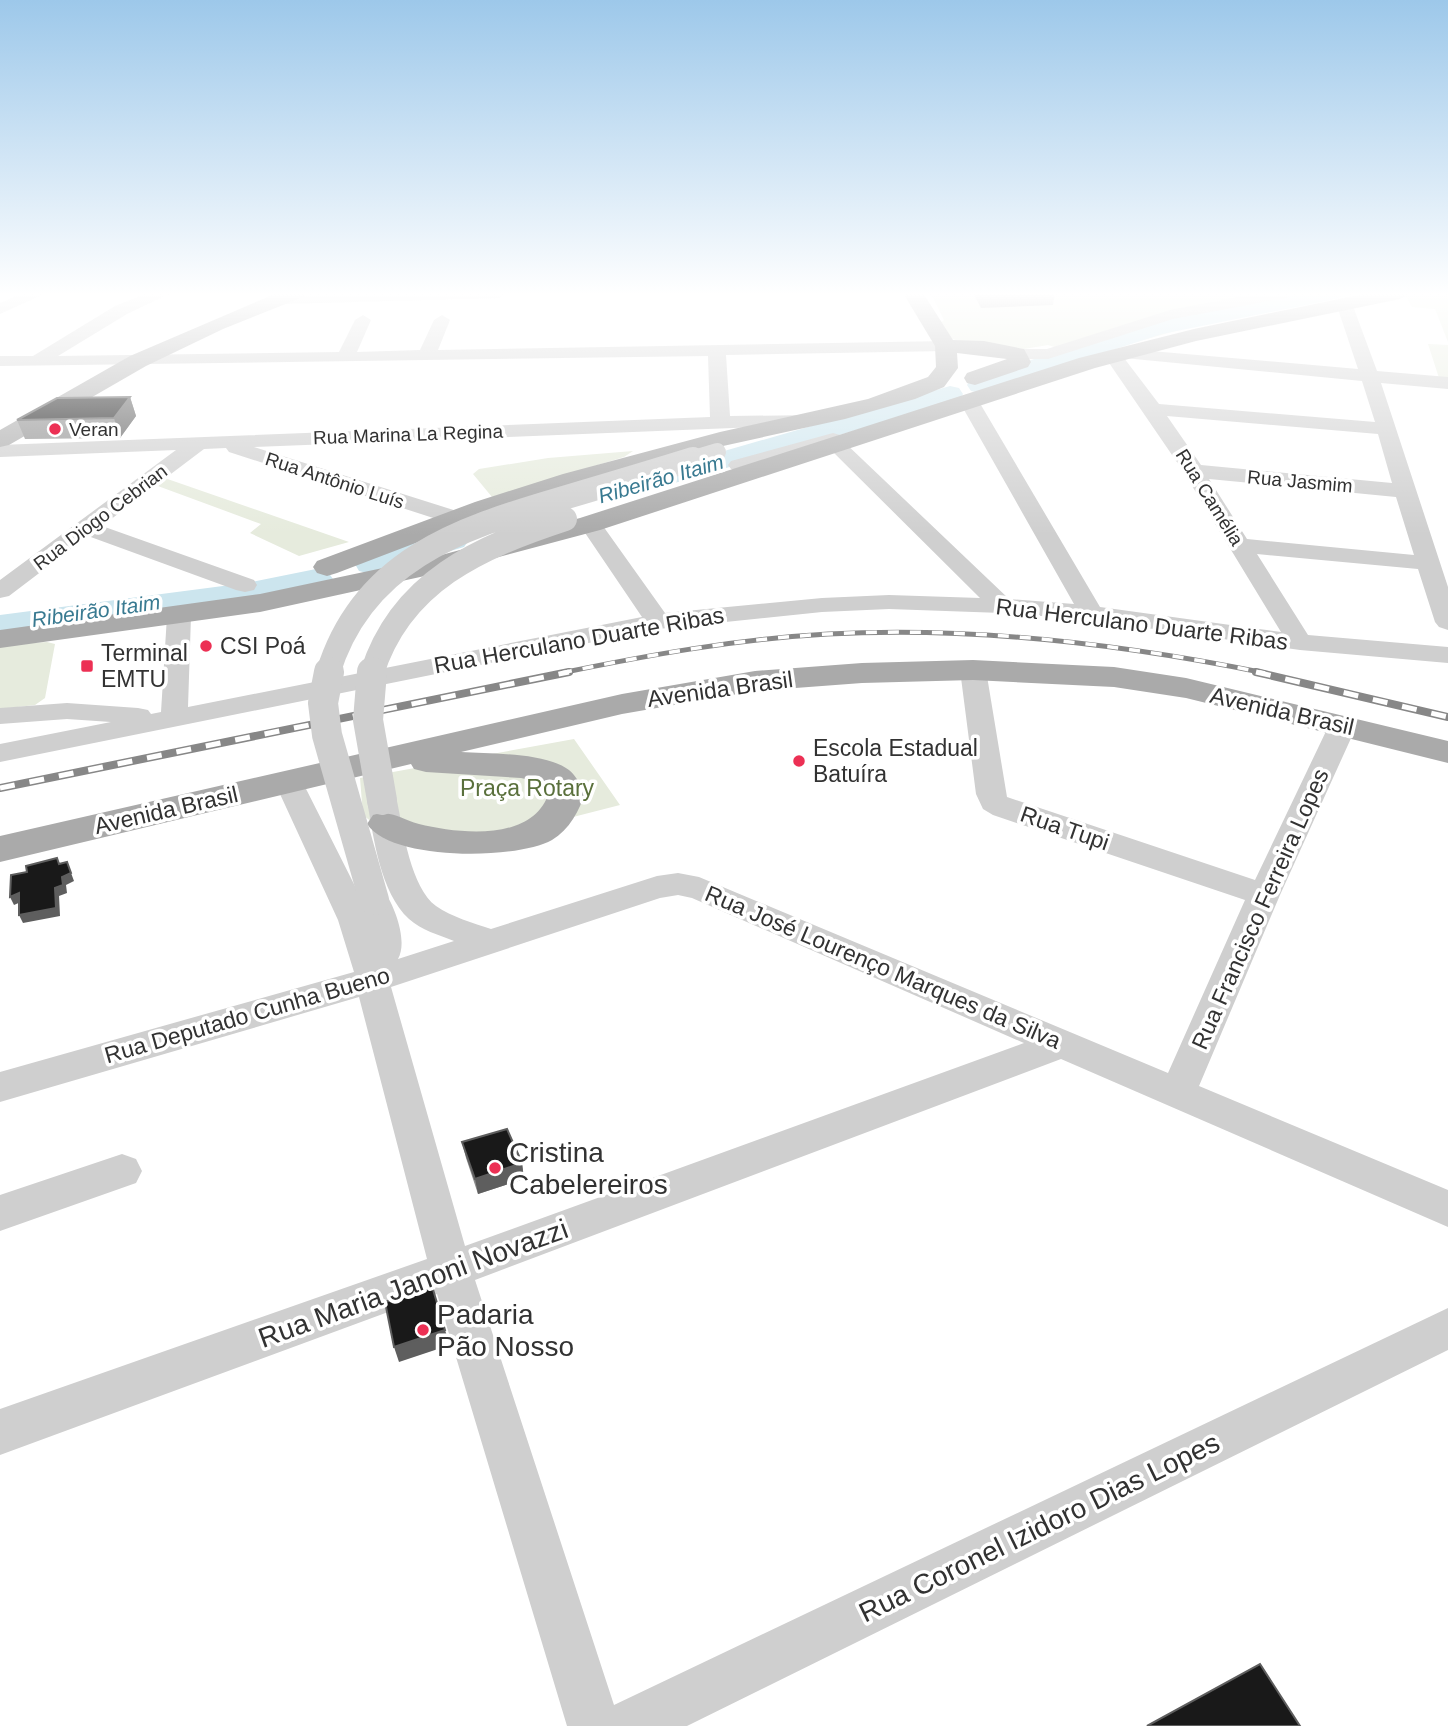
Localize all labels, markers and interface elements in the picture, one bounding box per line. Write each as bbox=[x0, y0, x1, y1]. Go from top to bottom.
place label: Veran bbox=[69, 419, 119, 440]
marker: Veran bbox=[47, 421, 63, 437]
street label: Rua Marina La Regina bbox=[313, 421, 504, 448]
street label: Rua Camélia bbox=[1172, 445, 1248, 550]
street label: Rua Antônio Luís bbox=[263, 448, 407, 513]
water label: Ribeirão Itaim bbox=[595, 450, 726, 507]
street label: Rua Diogo Cebrian bbox=[29, 460, 171, 574]
street label: Rua Jasmim bbox=[1246, 466, 1353, 497]
water label: Ribeirão Itaim bbox=[30, 590, 162, 631]
street label: Rua Herculano Duarte Ribas bbox=[994, 593, 1290, 655]
street label: Rua Herculano Duarte Ribas bbox=[432, 602, 726, 678]
place label: CSI Poá bbox=[220, 633, 306, 659]
marker: CSI Poá bbox=[198, 638, 214, 654]
place label: Terminal EMTU bbox=[101, 640, 188, 692]
marker: Terminal EMTU bbox=[79, 658, 95, 674]
street label: Avenida Brasil bbox=[646, 666, 794, 712]
street label: Avenida Brasil bbox=[1208, 682, 1356, 740]
place label: Escola Estadual Batuíra bbox=[813, 735, 978, 787]
marker: Escola Estadual Batuíra bbox=[791, 753, 807, 769]
street label: Rua Francisco Ferreira Lopes bbox=[1186, 765, 1334, 1053]
park label: Praça Rotary bbox=[460, 775, 595, 801]
street label: Avenida Brasil bbox=[92, 781, 240, 839]
street label: Rua Tupi bbox=[1017, 801, 1113, 855]
street label: Rua José Lourenço Marques da Silva bbox=[701, 880, 1065, 1054]
street label: Rua Deputado Cunha Bueno bbox=[101, 962, 393, 1068]
place label: Cristina Cabelereiros bbox=[509, 1137, 668, 1200]
marker: Cristina Cabelereiros bbox=[487, 1160, 503, 1176]
street label: Rua Maria Janoni Novazzi bbox=[254, 1213, 572, 1354]
place label: Padaria Pão Nosso bbox=[437, 1299, 574, 1362]
marker: Padaria Pão Nosso bbox=[415, 1322, 431, 1338]
street label: Rua Coronel Izidoro Dias Lopes bbox=[854, 1427, 1224, 1628]

